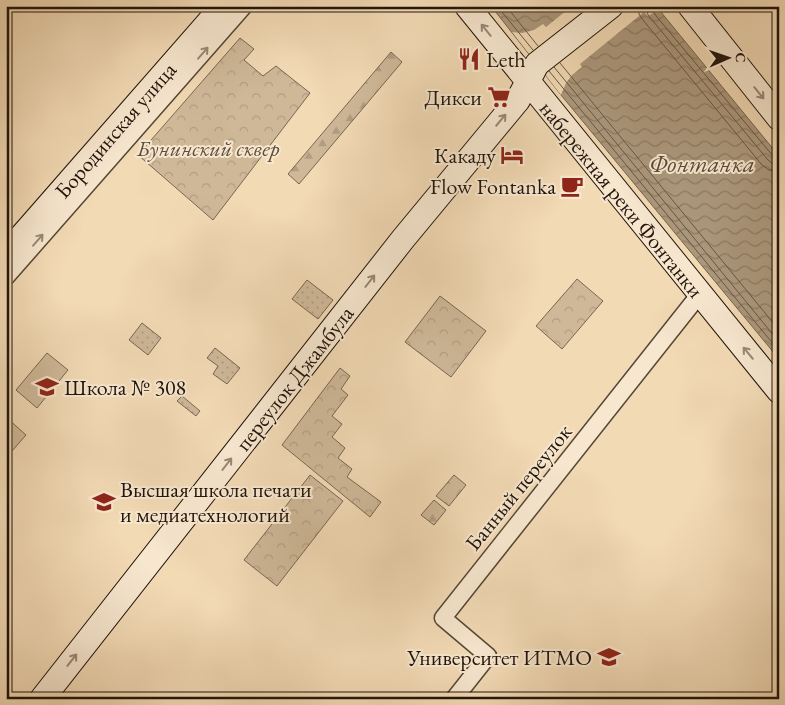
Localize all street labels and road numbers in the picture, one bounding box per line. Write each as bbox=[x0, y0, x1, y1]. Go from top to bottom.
street label: Бородинская улица bbox=[48, 56, 183, 205]
street label: набережная реки Фонтанки bbox=[533, 95, 710, 304]
street label: переулок Джамбула bbox=[229, 300, 360, 457]
street label: Банный переулок bbox=[458, 418, 579, 557]

